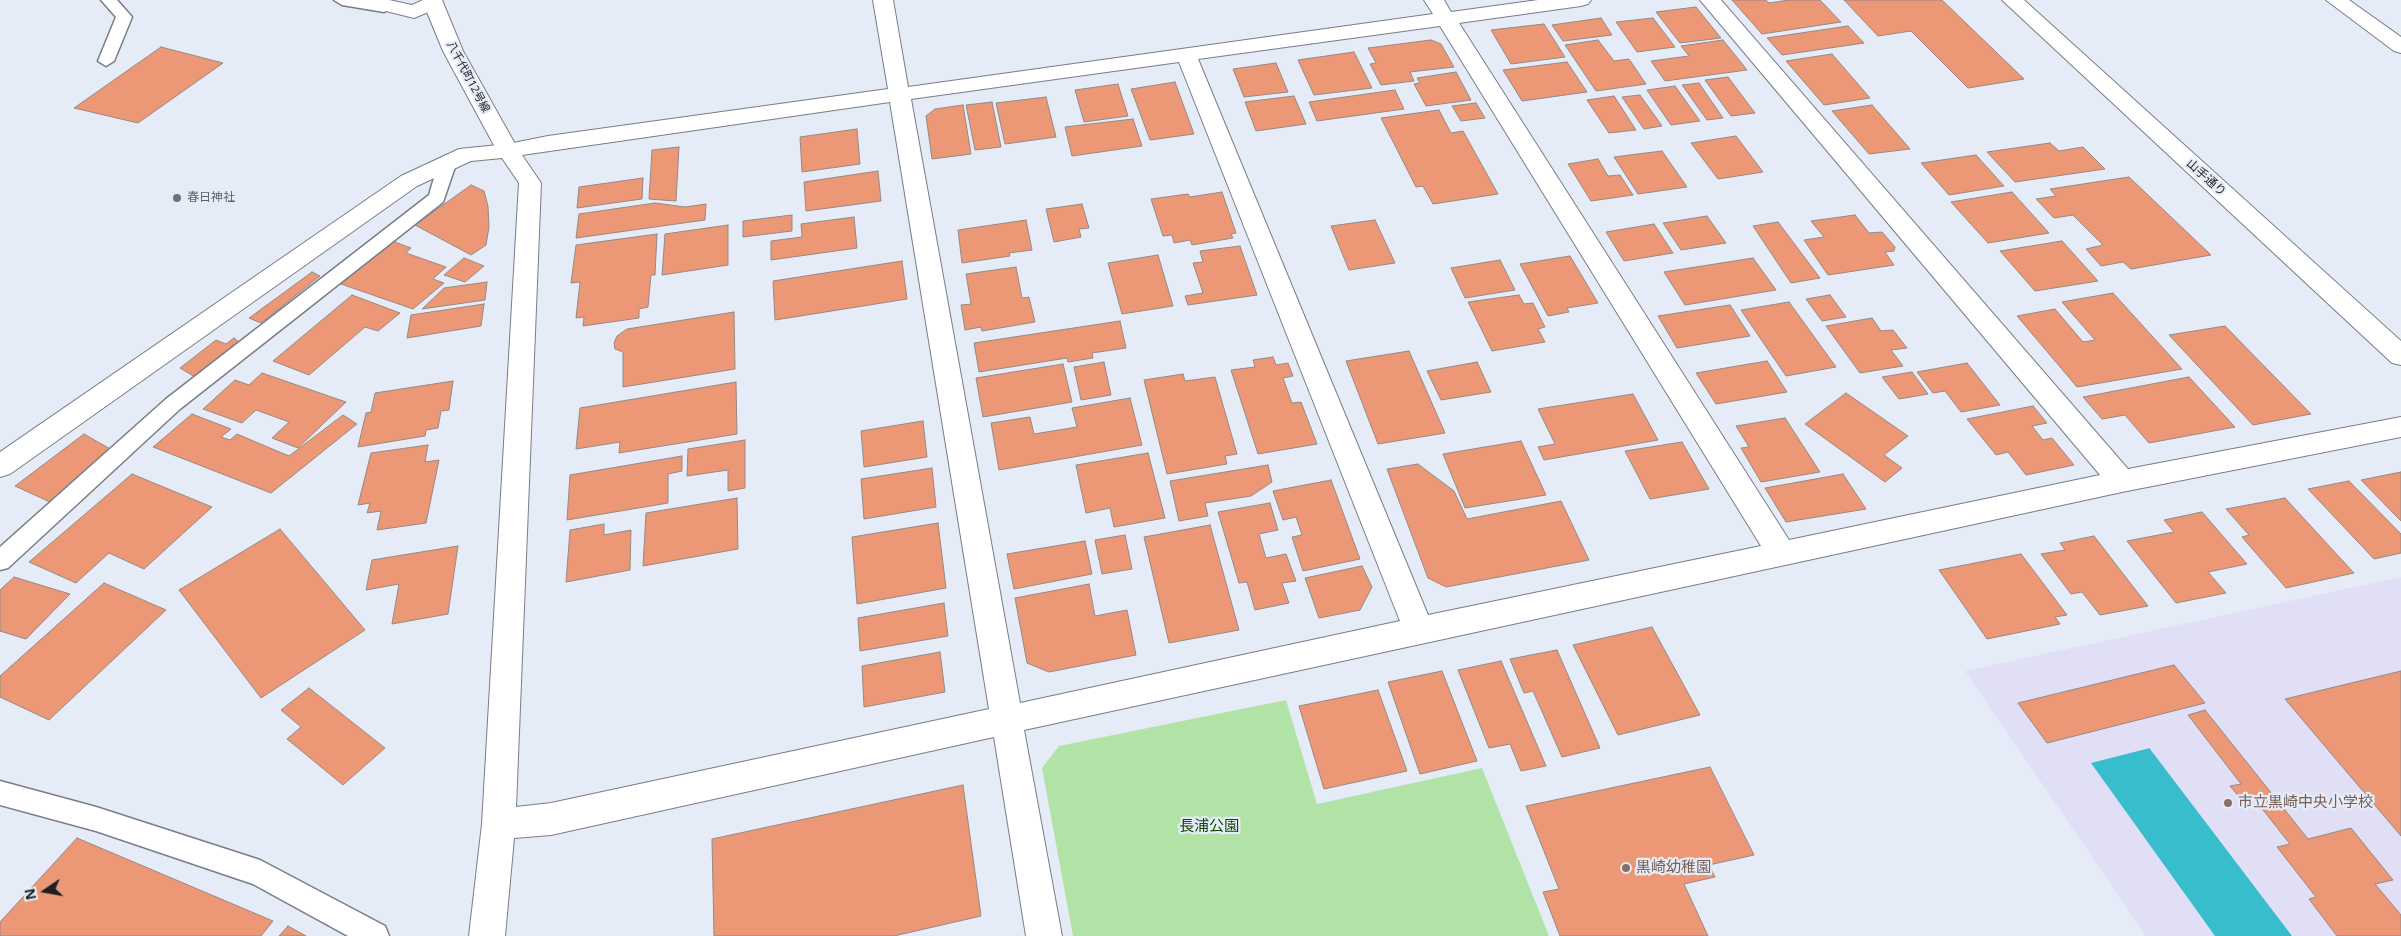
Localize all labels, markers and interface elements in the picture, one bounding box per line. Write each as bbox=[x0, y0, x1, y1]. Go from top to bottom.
street label: 八千代町12号線 bbox=[444, 39, 492, 115]
street label: 山手通り bbox=[2183, 157, 2229, 199]
place label: 春日神社 bbox=[187, 191, 235, 205]
marker: 春日神社 bbox=[171, 192, 183, 204]
place label: 市立黒崎中央小学校 bbox=[2238, 794, 2373, 812]
marker: 市立黒崎中央小学校 bbox=[2222, 797, 2234, 809]
park label: 長浦公園 bbox=[1179, 818, 1239, 836]
place label: 黒崎幼稚園 bbox=[1636, 859, 1711, 877]
marker: 黒崎幼稚園 bbox=[1620, 862, 1632, 874]
north arrow bbox=[20, 866, 70, 916]
text: N bbox=[19, 887, 40, 902]

